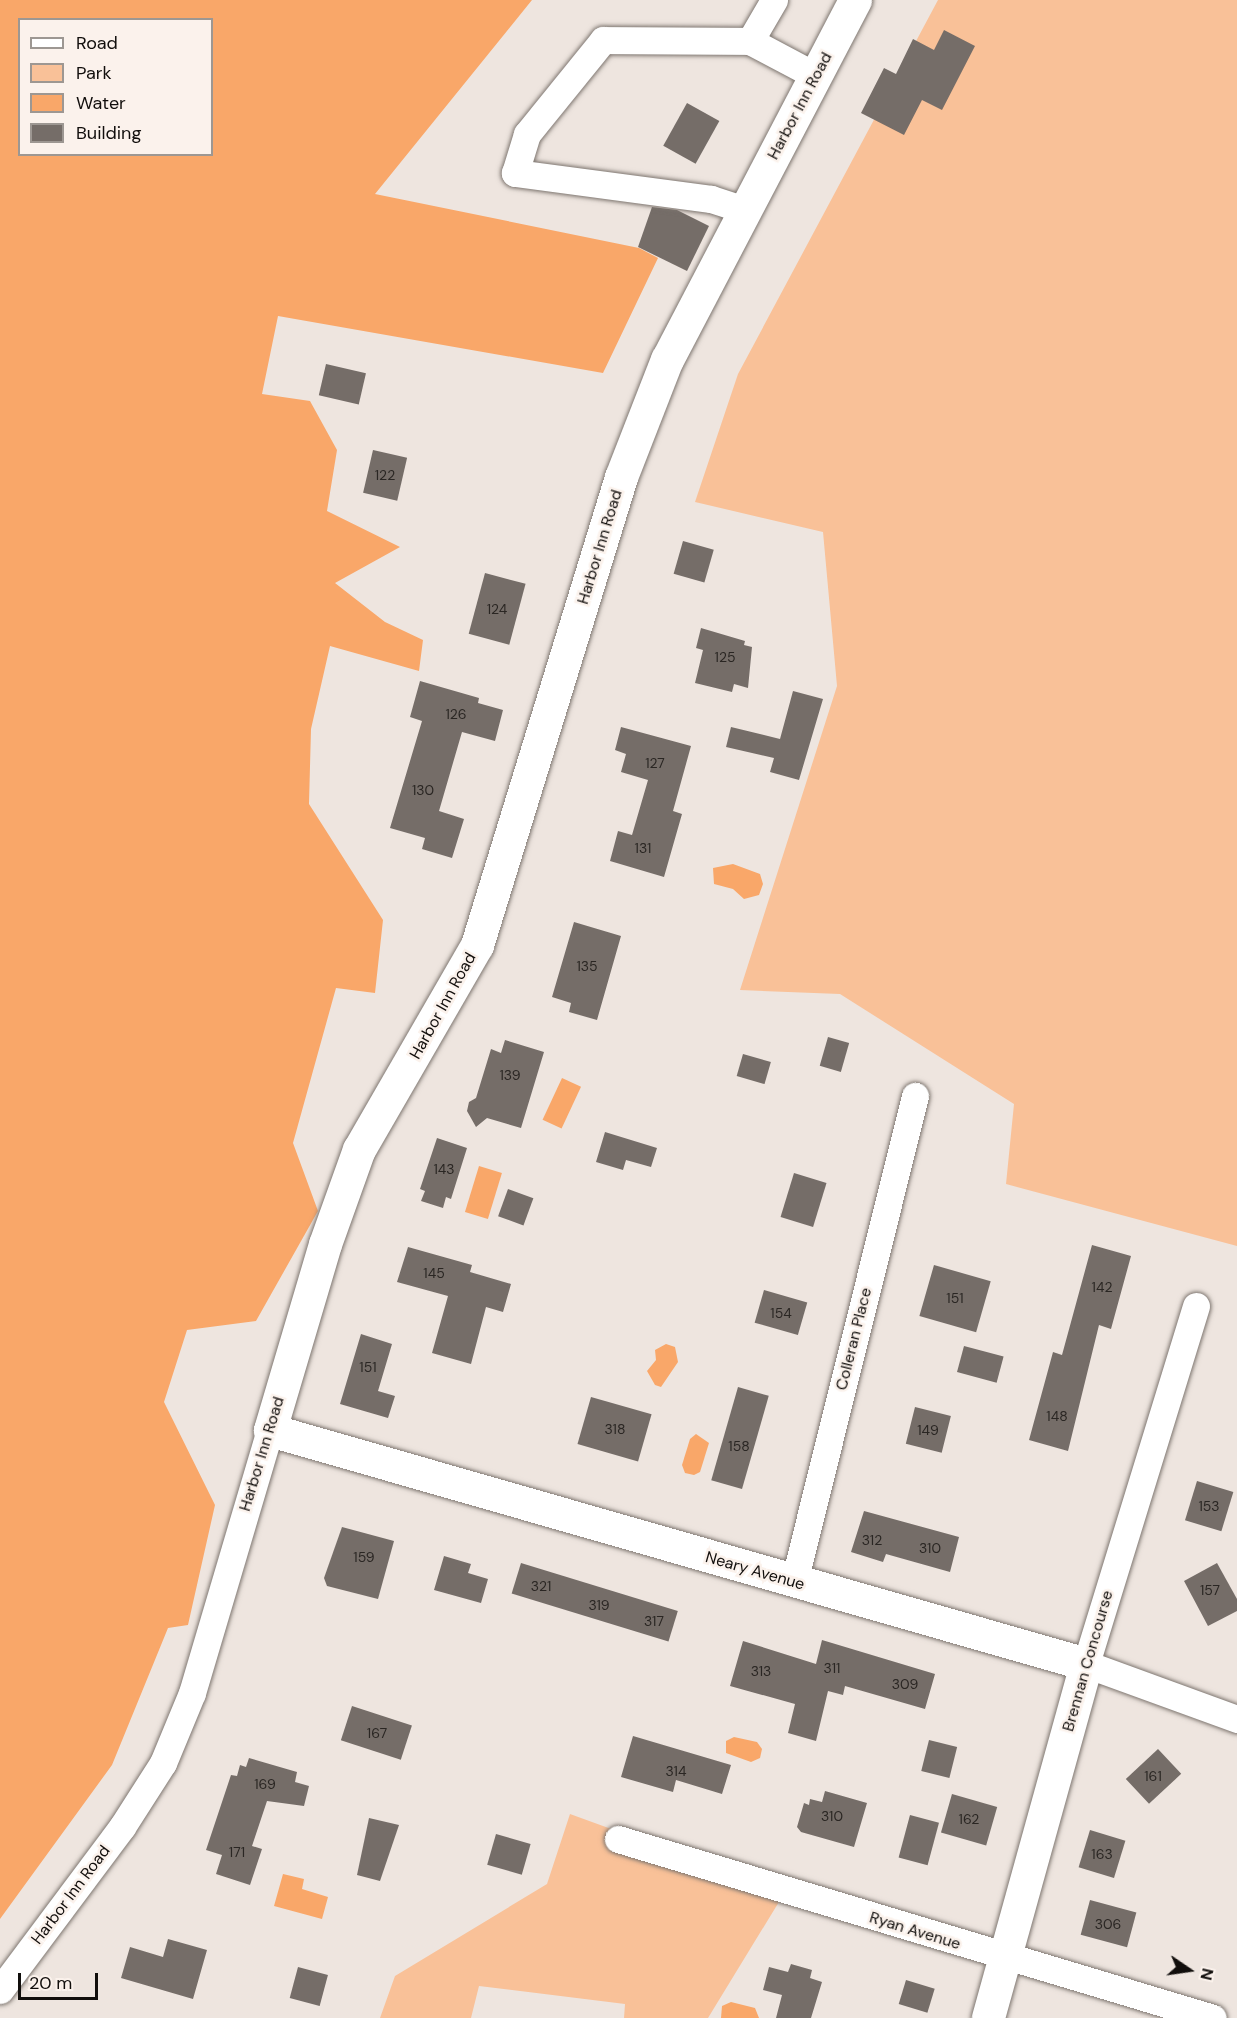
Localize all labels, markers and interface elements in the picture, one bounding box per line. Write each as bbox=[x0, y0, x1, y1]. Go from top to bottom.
legend bbox=[18, 18, 213, 156]
text: Road bbox=[76, 31, 118, 55]
street label: Harbor Inn Road bbox=[764, 49, 836, 163]
text: Park bbox=[76, 61, 112, 85]
text: Water bbox=[76, 91, 126, 115]
text: Building bbox=[76, 121, 141, 145]
house number: 122 bbox=[375, 467, 395, 483]
street label: Harbor Inn Road bbox=[573, 487, 627, 607]
house number: 124 bbox=[487, 601, 507, 617]
house number: 125 bbox=[715, 649, 735, 665]
house number: 126 bbox=[445, 706, 467, 722]
house number: 127 bbox=[645, 755, 665, 771]
house number: 130 bbox=[412, 782, 434, 798]
house number: 131 bbox=[635, 840, 651, 856]
street label: Harbor Inn Road bbox=[406, 949, 480, 1063]
house number: 135 bbox=[576, 958, 598, 974]
house number: 139 bbox=[499, 1067, 521, 1083]
house number: 143 bbox=[433, 1161, 455, 1177]
house number: 145 bbox=[423, 1265, 445, 1281]
house number: 142 bbox=[1092, 1279, 1112, 1295]
street label: Colleran Place bbox=[832, 1286, 876, 1392]
house number: 151 bbox=[946, 1290, 964, 1306]
house number: 154 bbox=[770, 1305, 792, 1321]
house number: 151 bbox=[359, 1359, 377, 1375]
street label: Harbor Inn Road bbox=[235, 1394, 289, 1514]
house number: 148 bbox=[1046, 1408, 1068, 1424]
house number: 318 bbox=[605, 1421, 625, 1437]
house number: 149 bbox=[917, 1422, 939, 1438]
house number: 158 bbox=[728, 1438, 750, 1454]
house number: 153 bbox=[1198, 1498, 1220, 1514]
house number: 312 bbox=[862, 1532, 882, 1548]
house number: 310 bbox=[919, 1540, 941, 1556]
street label: Neary Avenue bbox=[703, 1548, 807, 1594]
house number: 159 bbox=[353, 1549, 375, 1565]
house number: 321 bbox=[531, 1578, 551, 1594]
house number: 157 bbox=[1200, 1582, 1220, 1598]
street label: Brennan Concourse bbox=[1059, 1588, 1117, 1734]
house number: 319 bbox=[588, 1597, 610, 1613]
house number: 317 bbox=[644, 1613, 664, 1629]
house number: 311 bbox=[824, 1660, 840, 1676]
house number: 313 bbox=[751, 1663, 771, 1679]
house number: 309 bbox=[892, 1676, 918, 1692]
house number: 167 bbox=[367, 1725, 387, 1741]
house number: 314 bbox=[666, 1763, 686, 1779]
house number: 161 bbox=[1144, 1768, 1162, 1784]
house number: 169 bbox=[254, 1776, 276, 1792]
house number: 310 bbox=[821, 1808, 843, 1824]
house number: 162 bbox=[959, 1811, 979, 1827]
street label: Harbor Inn Road bbox=[28, 1842, 114, 1948]
house number: 171 bbox=[229, 1844, 245, 1860]
house number: 163 bbox=[1091, 1846, 1113, 1862]
street label: Ryan Avenue bbox=[867, 1908, 963, 1954]
house number: 306 bbox=[1095, 1916, 1121, 1932]
north arrow bbox=[1159, 1940, 1219, 2000]
scale bar bbox=[21, 1961, 100, 1999]
text: N bbox=[1195, 1966, 1219, 1982]
text: 20 m bbox=[29, 1971, 72, 1995]

